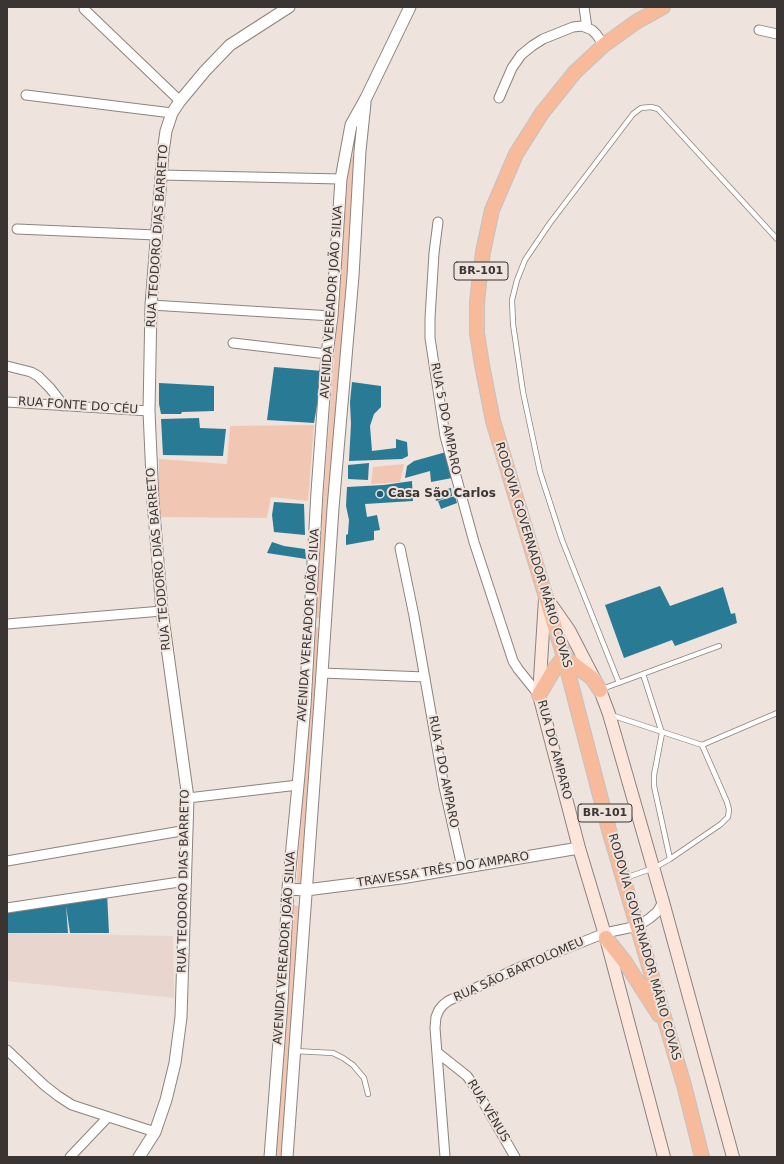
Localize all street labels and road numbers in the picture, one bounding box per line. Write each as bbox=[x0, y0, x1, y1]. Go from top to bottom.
street label: RUA TEODORO DIAS BARRETO bbox=[144, 144, 172, 328]
street label: AVENIDA VEREADOR JOÃO SILVA bbox=[318, 205, 346, 399]
road number: BR-101 bbox=[454, 262, 508, 280]
street label: RUA 5 DO AMPARO bbox=[427, 362, 463, 476]
street label: RUA FONTE DO CÉU bbox=[17, 395, 139, 417]
street label: RODOVIA GOVERNADOR MÁRIO COVAS bbox=[492, 440, 574, 670]
street label: RUA TEODORO DIAS BARRETO bbox=[144, 467, 174, 651]
street label: AVENIDA VEREADOR JOÃO SILVA bbox=[295, 528, 323, 722]
street label: RUA DO AMPARO bbox=[534, 699, 574, 801]
street label: RUA 4 DO AMPARO bbox=[425, 715, 461, 829]
street label: RUA TEODORO DIAS BARRETO bbox=[175, 789, 193, 973]
road number: BR-101 bbox=[578, 804, 632, 822]
street label: RODOVIA GOVERNADOR MÁRIO COVAS bbox=[605, 832, 683, 1062]
street label: TRAVESSA TRÊS DO AMPARO bbox=[356, 849, 530, 891]
street label: AVENIDA VEREADOR JOÃO SILVA bbox=[271, 851, 299, 1045]
street label: RUA SÃO BARTOLOMEU bbox=[452, 935, 586, 1005]
street label: RUA VÊNUS bbox=[464, 1077, 512, 1145]

